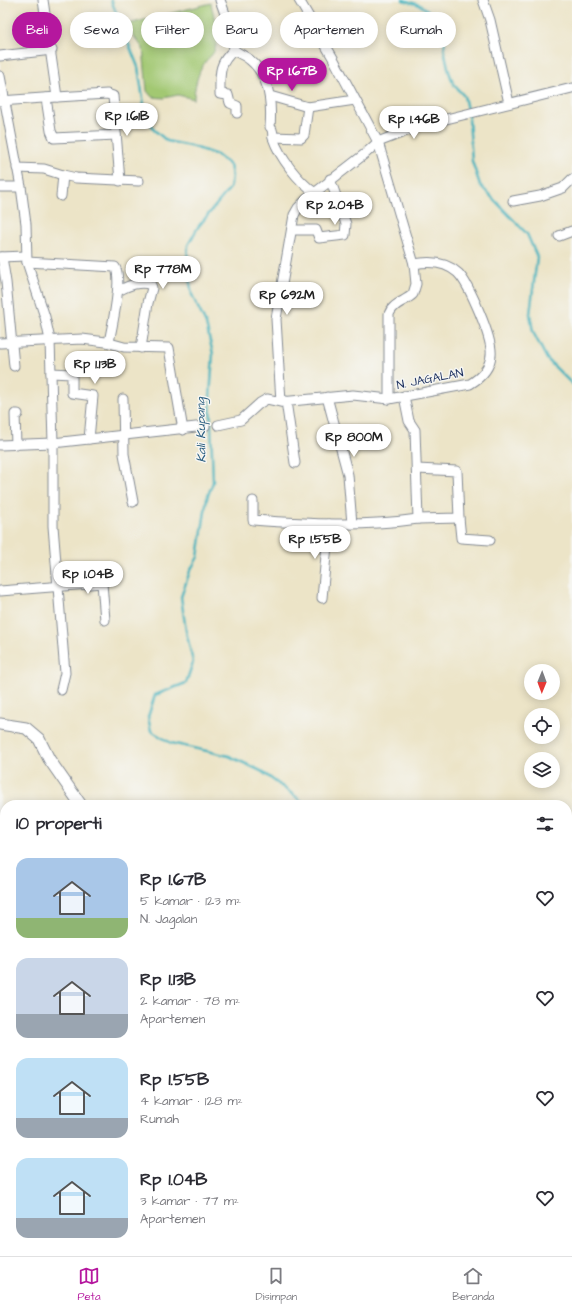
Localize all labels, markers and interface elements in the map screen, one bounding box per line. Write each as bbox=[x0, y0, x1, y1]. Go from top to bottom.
chip: Beli bbox=[12, 12, 62, 48]
chip: Sewa bbox=[70, 12, 133, 48]
chip: Filter bbox=[141, 12, 204, 48]
chip: Baru bbox=[212, 12, 272, 48]
chip: Apartemen bbox=[280, 12, 378, 48]
chip: Rumah bbox=[386, 12, 456, 48]
pin: Rp 1.67B bbox=[251, 58, 333, 92]
text: Rp 1.67B bbox=[267, 62, 317, 80]
pin: Rp 1.61B bbox=[86, 103, 168, 137]
pin: Rp 1.46B bbox=[373, 106, 455, 140]
text: Rp 1.61B bbox=[105, 107, 149, 125]
text: Rp 1.46B bbox=[388, 110, 440, 128]
pin: Rp 2.04B bbox=[294, 192, 376, 226]
text: Rp 2.04B bbox=[306, 196, 364, 214]
pin: Rp 778M bbox=[126, 256, 200, 290]
text: Rp 778M bbox=[135, 260, 191, 278]
pin: Rp 692M bbox=[250, 282, 324, 316]
text: Rp 692M bbox=[259, 286, 315, 304]
pin: Rp 1.13B bbox=[54, 351, 136, 385]
text: Rp 1.13B bbox=[74, 355, 116, 373]
street label: N. JAGALAN bbox=[395, 364, 465, 394]
water label: Kali Kupang bbox=[191, 396, 212, 463]
pin: Rp 800M bbox=[317, 424, 391, 458]
text: Rp 800M bbox=[325, 428, 383, 446]
pin: Rp 1.55B bbox=[274, 526, 356, 560]
text: Rp 1.55B bbox=[289, 530, 341, 548]
pin: Rp 1.04B bbox=[47, 561, 129, 595]
text: Rp 1.04B bbox=[62, 565, 114, 583]
north arrow bbox=[524, 664, 560, 700]
map controls bbox=[524, 664, 560, 788]
button: locate bbox=[524, 708, 560, 744]
button: layers bbox=[524, 752, 560, 788]
text: 10 properti bbox=[16, 812, 102, 836]
icon: filters bbox=[534, 813, 556, 835]
text: Rp 1.67B bbox=[140, 868, 206, 892]
icon: home bbox=[48, 874, 96, 922]
icon: heart bbox=[534, 887, 556, 909]
text: 5 kamar · 123 m² bbox=[140, 892, 241, 910]
text: N. Jagalan bbox=[140, 910, 197, 928]
text: Rp 1.13B bbox=[140, 968, 196, 992]
icon: home bbox=[48, 974, 96, 1022]
icon: heart bbox=[534, 987, 556, 1009]
text: 2 kamar · 78 m² bbox=[140, 992, 240, 1010]
text: Apartemen bbox=[140, 1010, 205, 1028]
text: Rp 1.55B bbox=[140, 1068, 209, 1092]
icon: home bbox=[48, 1074, 96, 1122]
icon: heart bbox=[534, 1087, 556, 1109]
text: 4 kamar · 128 m² bbox=[140, 1092, 243, 1110]
text: Rumah bbox=[140, 1110, 179, 1128]
text: Rp 1.04B bbox=[140, 1168, 207, 1192]
icon: home bbox=[48, 1174, 96, 1222]
icon: heart bbox=[534, 1187, 556, 1209]
text: 3 kamar · 77 m² bbox=[140, 1192, 239, 1210]
text: Apartemen bbox=[140, 1210, 205, 1228]
tab: Peta bbox=[78, 1265, 101, 1304]
tab: Disimpan bbox=[256, 1265, 297, 1304]
tab: Beranda bbox=[452, 1265, 494, 1304]

